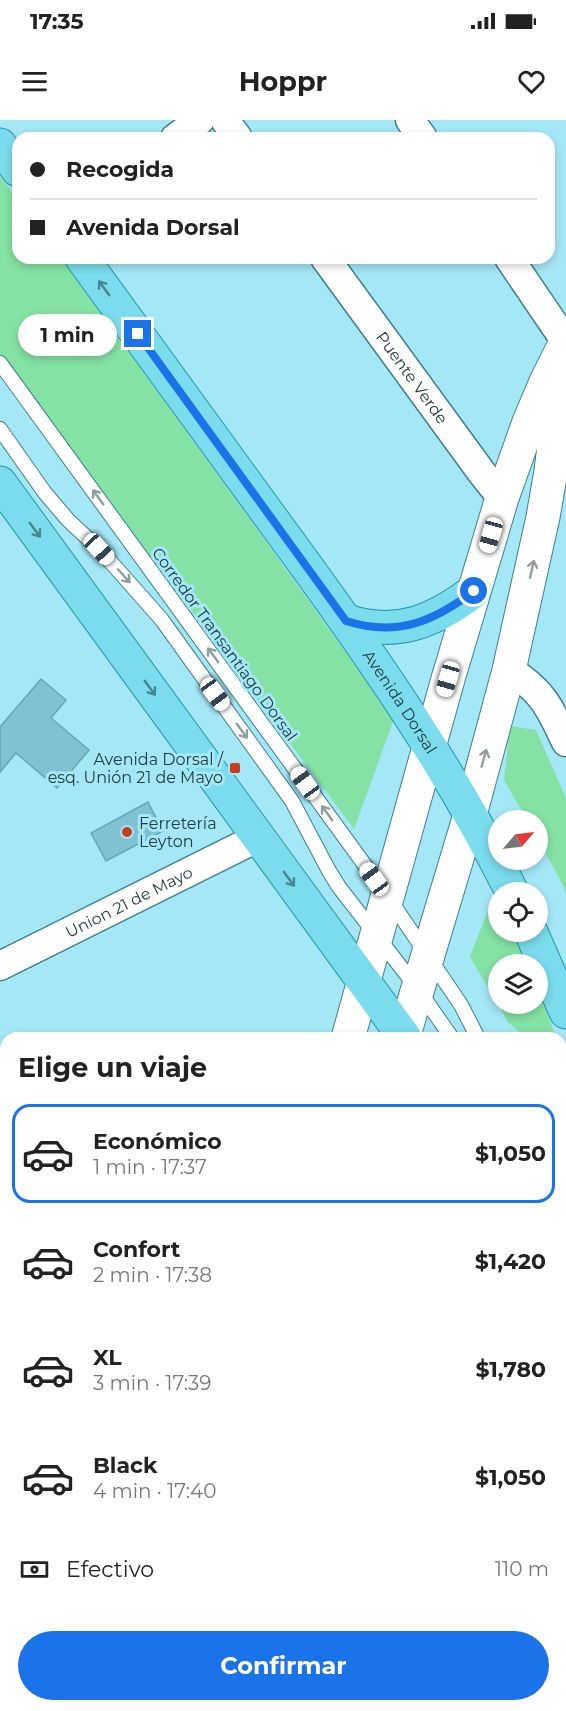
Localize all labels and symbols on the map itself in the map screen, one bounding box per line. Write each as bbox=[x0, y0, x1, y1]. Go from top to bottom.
one-way arrow bbox=[98, 281, 110, 297]
callout: 1 min bbox=[18, 313, 117, 355]
route end bbox=[124, 320, 151, 347]
street label: Puente Verde bbox=[372, 328, 452, 428]
one-way arrow bbox=[92, 490, 104, 506]
car bbox=[477, 515, 505, 555]
one-way arrow bbox=[28, 522, 41, 538]
car bbox=[80, 530, 118, 568]
street label: Corredor Transantiago Dorsal bbox=[148, 544, 301, 745]
one-way arrow bbox=[527, 560, 538, 580]
one-way arrow bbox=[117, 569, 131, 584]
route start bbox=[460, 577, 487, 604]
street label: Avenida Dorsal bbox=[359, 647, 441, 757]
one-way arrow bbox=[206, 648, 219, 664]
car bbox=[434, 659, 462, 699]
car bbox=[197, 674, 233, 714]
one-way arrow bbox=[143, 679, 156, 695]
one-way arrow bbox=[236, 723, 249, 739]
one-way arrow bbox=[479, 749, 491, 768]
place label: Avenida Dorsal / esq. Unión 21 de Mayo bbox=[48, 750, 224, 787]
marker: Avenida Dorsal / esq. Unión 21 de Mayo bbox=[228, 761, 242, 775]
car bbox=[287, 763, 323, 803]
one-way arrow bbox=[321, 806, 333, 822]
north arrow bbox=[488, 810, 548, 870]
place label: Ferretería Leyton bbox=[139, 814, 217, 851]
marker: Ferretería Leyton bbox=[120, 825, 134, 839]
car bbox=[356, 859, 392, 899]
street label: Union 21 de Mayo bbox=[62, 863, 196, 942]
one-way arrow bbox=[283, 871, 296, 887]

